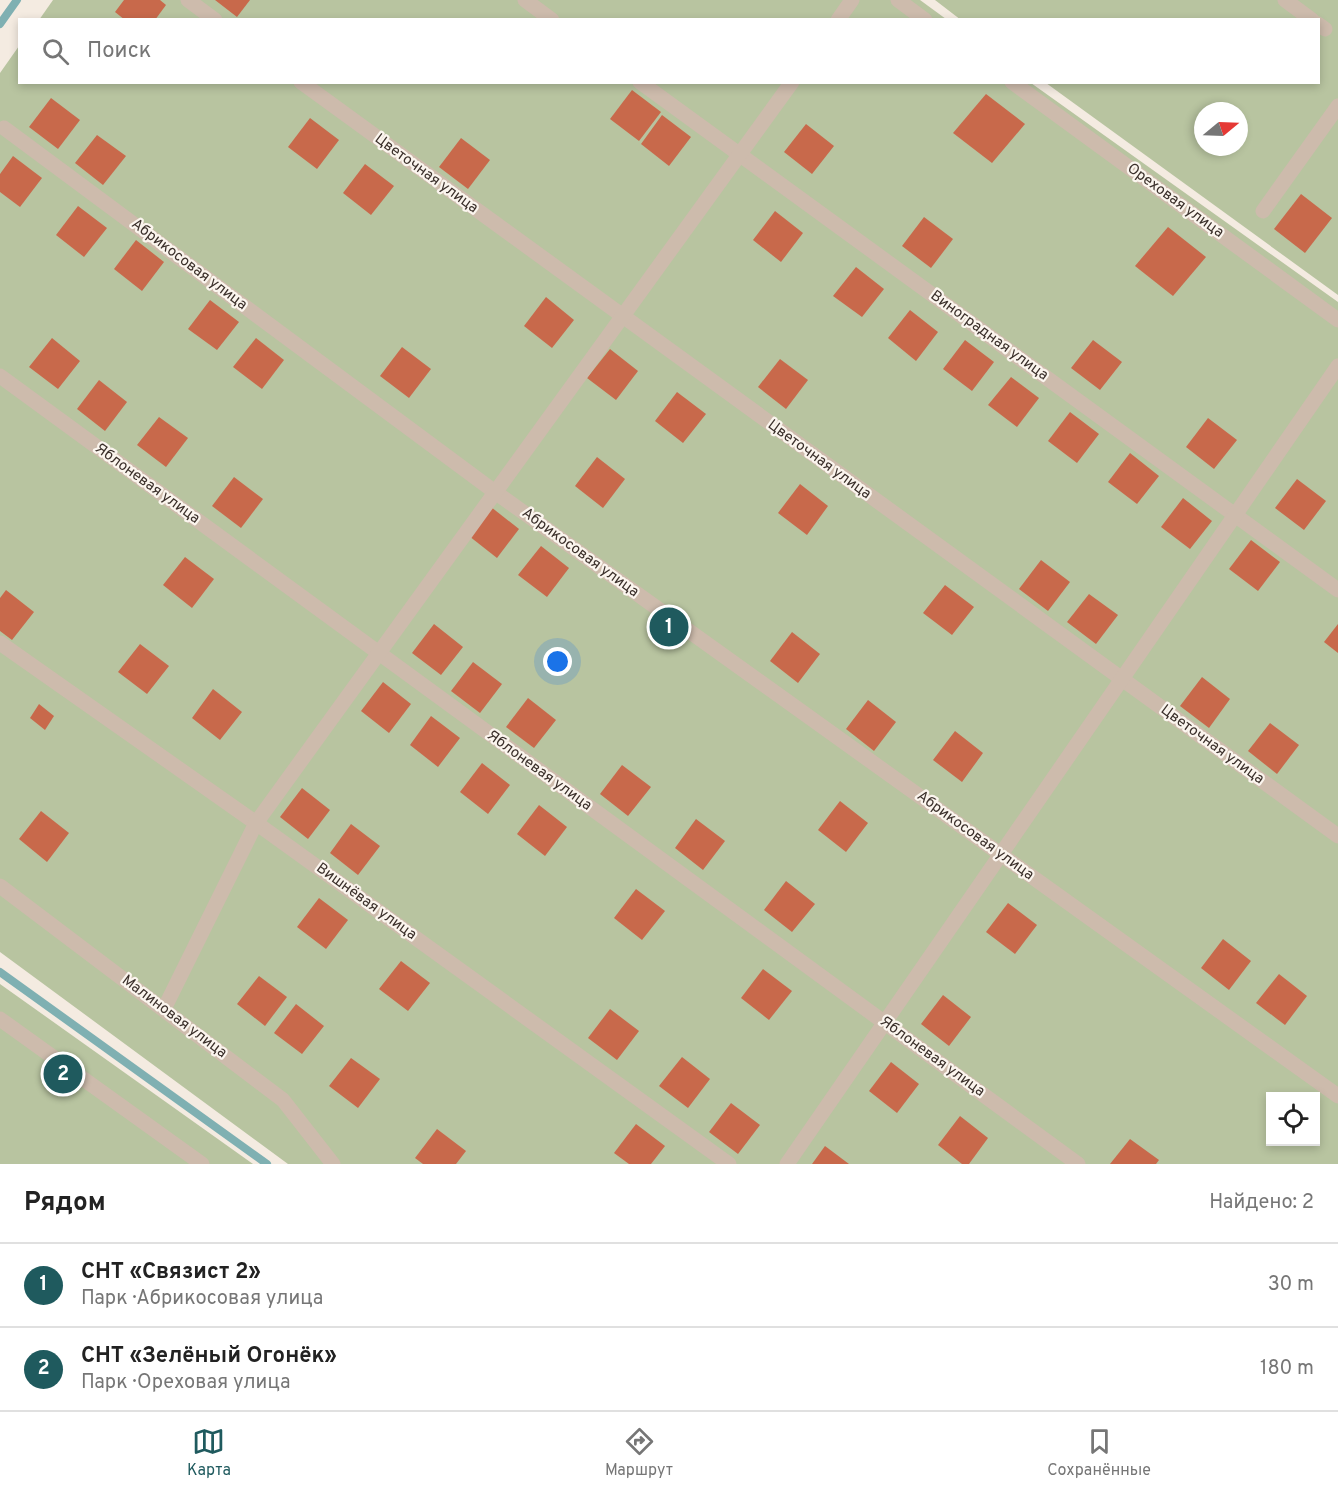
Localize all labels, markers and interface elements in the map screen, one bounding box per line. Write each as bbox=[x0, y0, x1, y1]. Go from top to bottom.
search box bbox=[18, 18, 1320, 84]
icon: search bbox=[39, 35, 72, 68]
text: Поиск bbox=[87, 38, 151, 65]
north arrow bbox=[1194, 102, 1248, 156]
street label: Цветочная улица bbox=[370, 130, 482, 218]
street label: Ореховая улица bbox=[1123, 159, 1227, 243]
street label: Абрикосовая улица bbox=[127, 215, 251, 315]
street label: Виноградная улица bbox=[926, 287, 1052, 385]
street label: Цветочная улица bbox=[763, 416, 875, 504]
street label: Яблоневая улица bbox=[91, 439, 203, 529]
street label: Абрикосовая улица bbox=[518, 504, 642, 602]
pin: 1 bbox=[650, 604, 688, 650]
your location bbox=[543, 647, 572, 676]
street label: Цветочная улица bbox=[1156, 701, 1268, 789]
street label: Яблоневая улица bbox=[483, 726, 595, 816]
street label: Абрикосовая улица bbox=[913, 787, 1037, 885]
street label: Вишнёвая улица bbox=[312, 859, 420, 945]
street label: Малиновая улица bbox=[118, 971, 230, 1063]
street label: Яблоневая улица bbox=[876, 1012, 988, 1102]
pin: 2 bbox=[44, 1052, 82, 1096]
map controls bbox=[1266, 1092, 1320, 1146]
button: locate bbox=[1266, 1092, 1320, 1146]
text: Рядом bbox=[24, 1187, 106, 1220]
text: Найдено: 2 bbox=[1209, 1190, 1314, 1216]
text: СНТ «Связист 2» bbox=[81, 1259, 261, 1286]
text: 1 bbox=[40, 1272, 48, 1298]
text: 30 m bbox=[1268, 1272, 1314, 1298]
text: Парк · Абрикосовая улица bbox=[81, 1286, 323, 1312]
text: СНТ «Зелёный Огонёк» bbox=[81, 1343, 337, 1370]
text: 2 bbox=[37, 1356, 50, 1382]
text: 180 m bbox=[1260, 1356, 1314, 1382]
text: Парк · Ореховая улица bbox=[81, 1370, 291, 1396]
tab: Карта bbox=[187, 1425, 231, 1481]
tab: Маршрут bbox=[605, 1425, 673, 1481]
tab: Сохранённые bbox=[1047, 1425, 1151, 1481]

